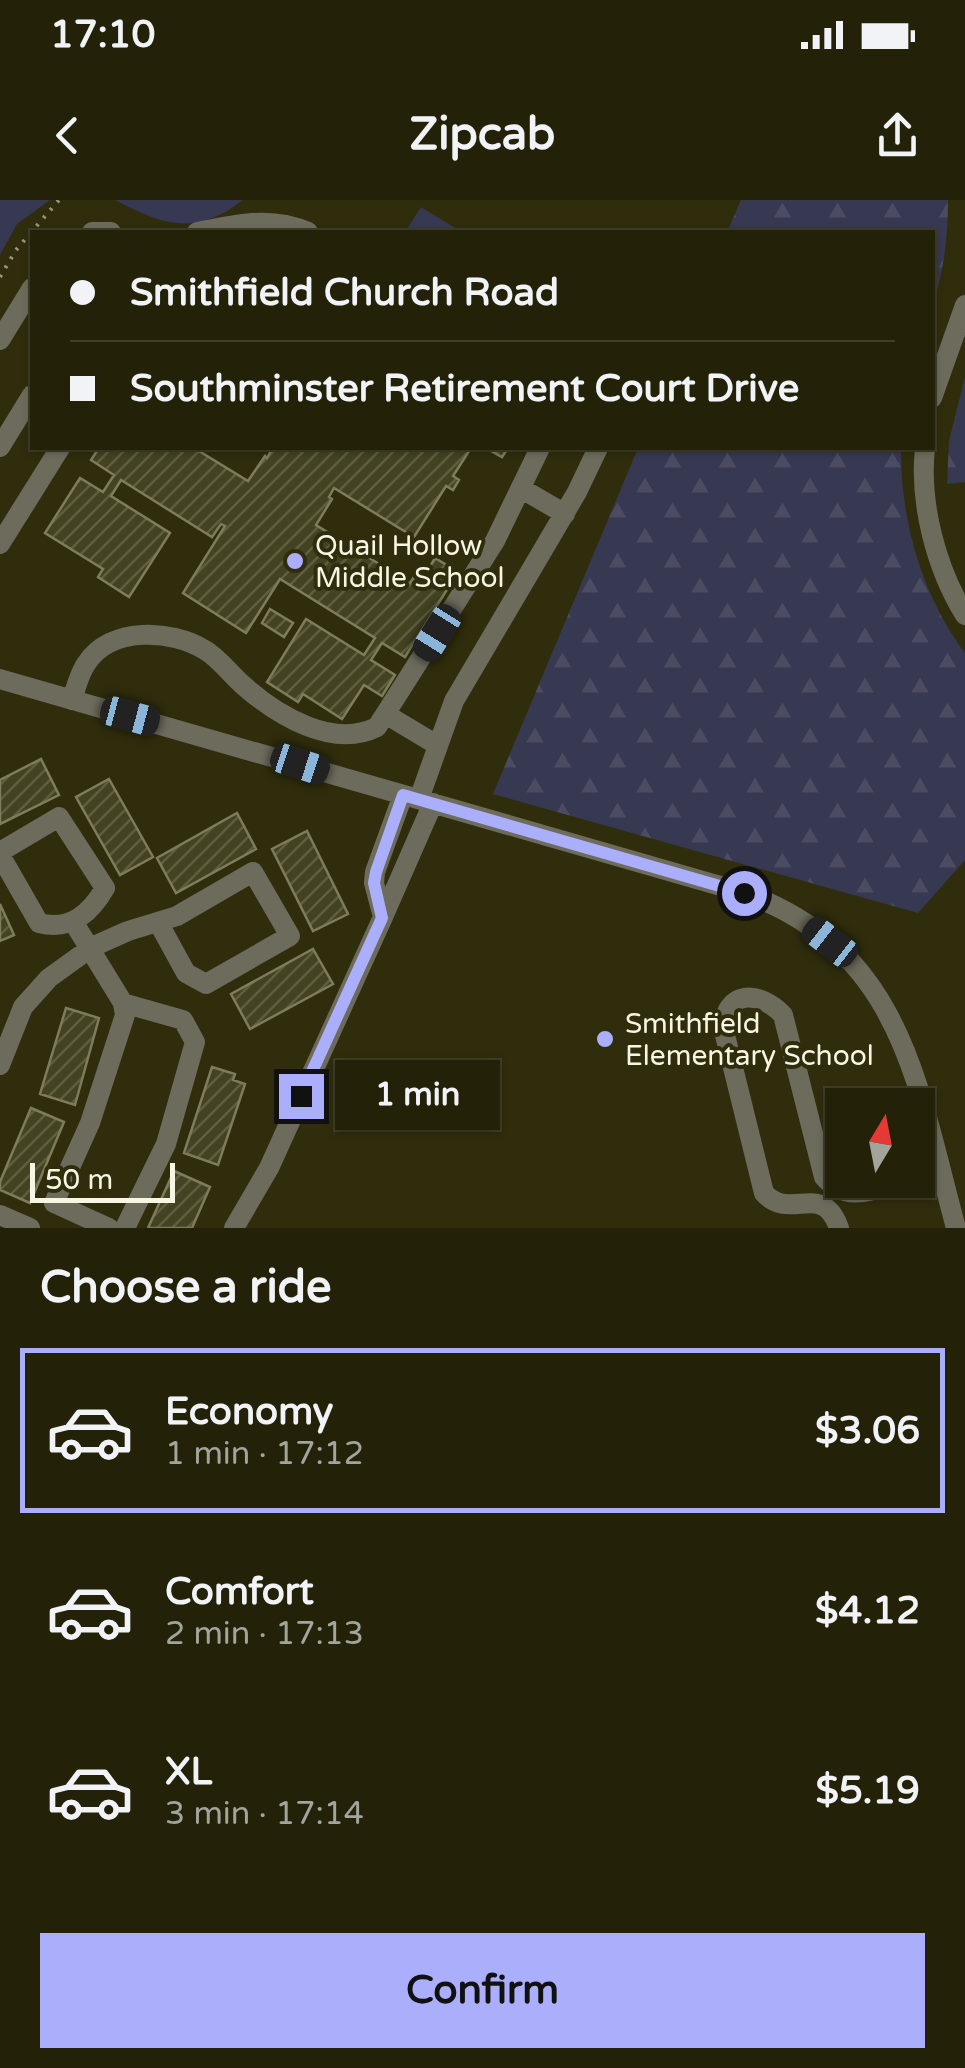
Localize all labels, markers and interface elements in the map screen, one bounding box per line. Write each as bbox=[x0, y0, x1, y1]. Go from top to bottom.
text: 17:10 bbox=[50, 12, 155, 58]
icon: back bbox=[40, 108, 95, 163]
text: Zipcab bbox=[410, 108, 555, 162]
icon: share bbox=[870, 108, 925, 163]
text: Smithfield Church Road bbox=[130, 270, 559, 316]
text: Southminster Retirement Court Drive bbox=[130, 366, 799, 412]
place label: Quail Hollow Middle School bbox=[315, 529, 504, 595]
marker: Quail Hollow Middle School bbox=[284, 550, 306, 572]
car bbox=[408, 600, 466, 666]
car bbox=[97, 694, 163, 738]
car bbox=[267, 740, 333, 788]
route start bbox=[722, 871, 767, 916]
car bbox=[797, 912, 863, 972]
place label: Smithfield Elementary School bbox=[625, 1007, 874, 1073]
marker: Smithfield Elementary School bbox=[594, 1028, 616, 1050]
callout: 1 min bbox=[336, 1061, 501, 1131]
route end bbox=[279, 1074, 324, 1119]
text: 1 min bbox=[375, 1076, 460, 1114]
north arrow bbox=[825, 1088, 935, 1198]
map controls bbox=[825, 1088, 935, 1198]
scale bar bbox=[30, 1158, 175, 1203]
text: 50 m bbox=[45, 1163, 113, 1197]
text: Choose a ride bbox=[40, 1261, 331, 1315]
icon: car bbox=[45, 1386, 135, 1476]
text: Economy bbox=[165, 1389, 333, 1435]
text: $3.06 bbox=[815, 1408, 920, 1454]
text: 1 min · 17:12 bbox=[165, 1435, 364, 1473]
icon: car bbox=[45, 1566, 135, 1656]
text: Comfort bbox=[165, 1569, 314, 1615]
text: $4.12 bbox=[815, 1588, 920, 1634]
text: 2 min · 17:13 bbox=[165, 1615, 364, 1653]
icon: car bbox=[45, 1746, 135, 1836]
text: XL bbox=[165, 1749, 212, 1795]
text: $5.19 bbox=[815, 1768, 920, 1814]
text: 3 min · 17:14 bbox=[165, 1795, 364, 1833]
button: Confirm bbox=[40, 1933, 925, 2048]

